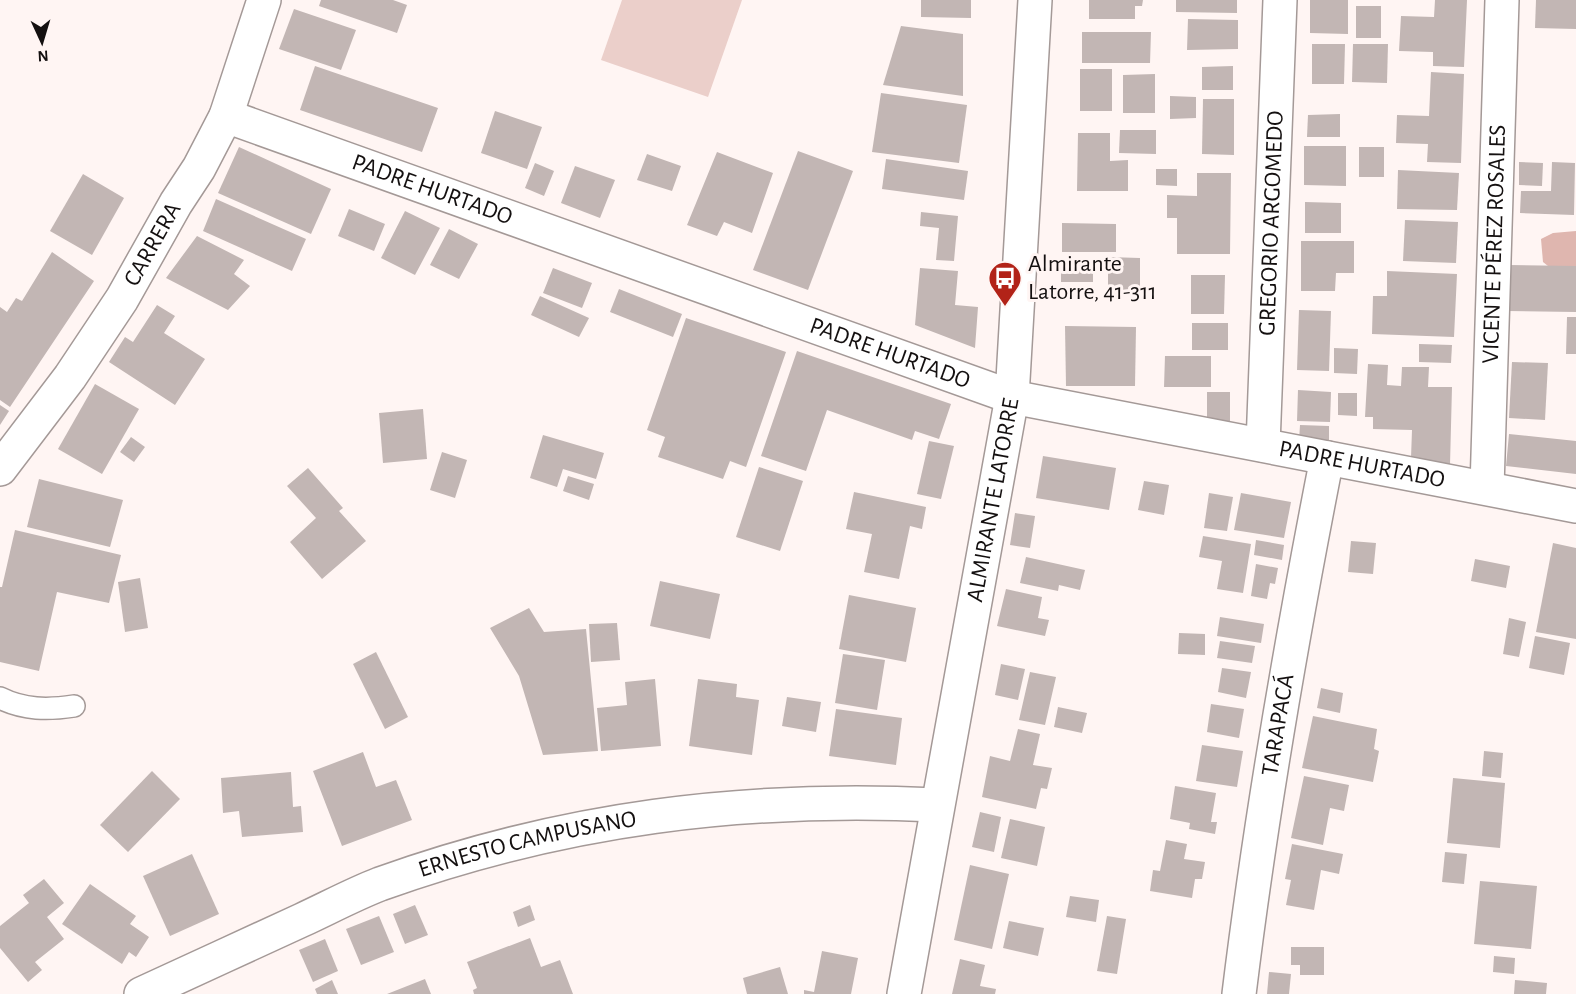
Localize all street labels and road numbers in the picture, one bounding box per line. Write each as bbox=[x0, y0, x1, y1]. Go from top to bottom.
street label: GREGORIO ARGOMEDO bbox=[1255, 110, 1288, 336]
street label: VICENTE PÉREZ ROSALES bbox=[1479, 124, 1510, 364]
street label: PADRE HURTADO bbox=[349, 150, 516, 229]
street label: CARRERA bbox=[120, 198, 186, 290]
street label: PADRE HURTADO bbox=[806, 314, 973, 393]
street label: ALMIRANTE LATORRE bbox=[963, 396, 1024, 604]
street label: PADRE HURTADO bbox=[1277, 437, 1447, 492]
street label: TARAPACÁ bbox=[1258, 672, 1299, 777]
street label: ERNESTO CAMPUSANO bbox=[415, 807, 638, 882]

